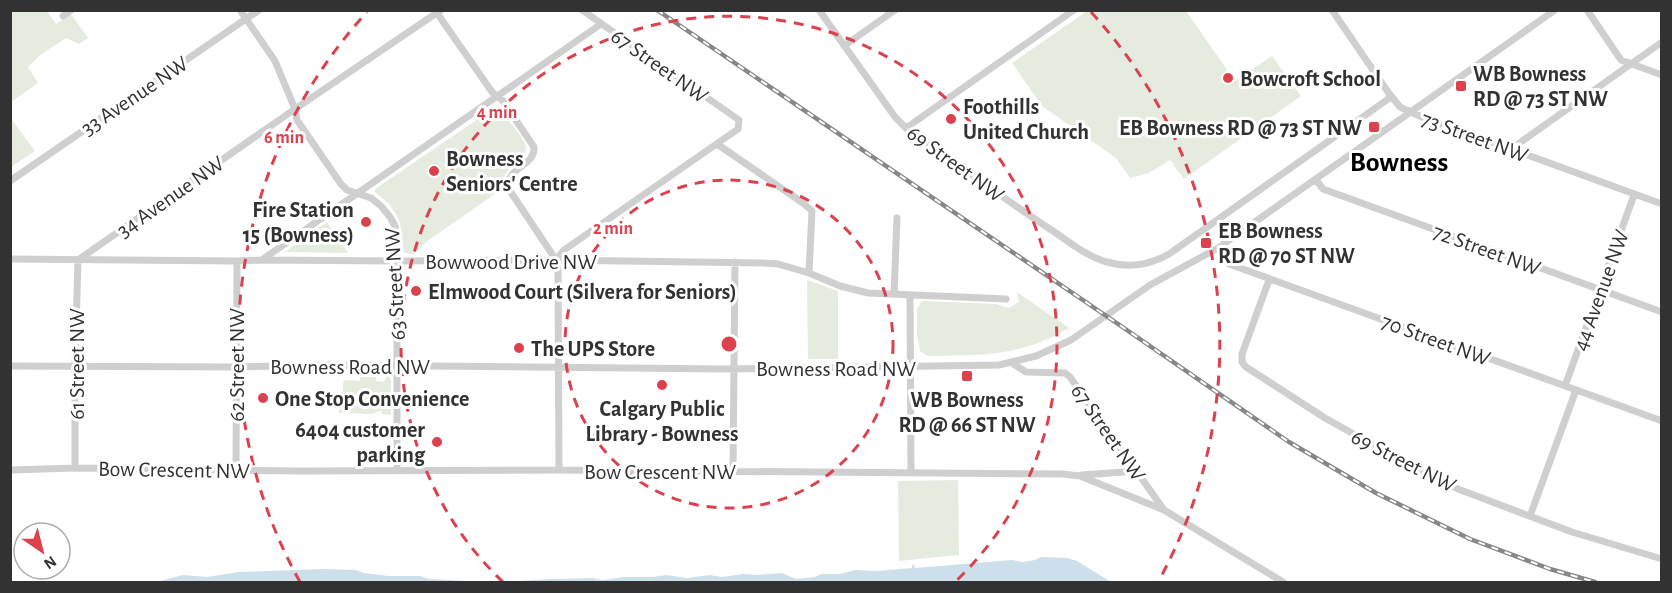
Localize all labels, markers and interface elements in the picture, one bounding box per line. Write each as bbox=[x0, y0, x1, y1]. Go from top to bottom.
street label: 67 Street NW bbox=[607, 24, 712, 107]
street label: 33 Avenue NW bbox=[77, 52, 192, 140]
place label: WB Bowness RD @ 73 ST NW bbox=[1473, 63, 1608, 110]
place label: Bowcroft School bbox=[1240, 68, 1381, 90]
marker: Bowcroft School bbox=[1221, 71, 1235, 85]
marker: WB Bowness RD @ 73 ST NW bbox=[1454, 79, 1468, 93]
place label: Foothills United Church bbox=[963, 96, 1089, 143]
text: 4 min bbox=[477, 104, 517, 122]
street label: 73 Street NW bbox=[1418, 108, 1531, 166]
marker: Foothills United Church bbox=[944, 112, 958, 126]
place label: EB Bowness RD @ 73 ST NW bbox=[1119, 117, 1362, 139]
marker: EB Bowness RD @ 73 ST NW bbox=[1367, 120, 1381, 134]
street label: 69 Street NW bbox=[903, 121, 1008, 206]
text: 6 min bbox=[264, 129, 304, 147]
place label: Bowness Seniors' Centre bbox=[446, 148, 578, 195]
district label: Bowness bbox=[1350, 149, 1448, 177]
street label: 34 Avenue NW bbox=[113, 152, 229, 242]
marker: Bowness Seniors' Centre bbox=[427, 164, 441, 178]
place label: Fire Station 15 (Bowness) bbox=[243, 199, 354, 246]
marker: Fire Station 15 (Bowness) bbox=[359, 215, 373, 229]
text: 2 min bbox=[593, 220, 633, 238]
place label: EB Bowness RD @ 70 ST NW bbox=[1218, 220, 1355, 267]
street label: 72 Street NW bbox=[1430, 220, 1544, 280]
street label: 63 Street NW bbox=[381, 227, 409, 341]
street label: 44 Avenue NW bbox=[1569, 227, 1633, 354]
marker: EB Bowness RD @ 70 ST NW bbox=[1199, 236, 1213, 250]
street label: Bowwood Drive NW bbox=[425, 251, 597, 273]
place label: Elmwood Court (Silvera for Seniors) bbox=[428, 281, 737, 303]
marker: Elmwood Court (Silvera for Seniors) bbox=[409, 284, 423, 298]
street label: 61 Street NW bbox=[66, 308, 88, 420]
street label: 62 Street NW bbox=[226, 308, 248, 422]
street label: 70 Street NW bbox=[1378, 310, 1493, 370]
centre of rings bbox=[719, 334, 739, 354]
place label: The UPS Store bbox=[531, 338, 655, 360]
marker: The UPS Store bbox=[512, 341, 526, 355]
street label: Bowness Road NW bbox=[270, 356, 430, 378]
street label: Bowness Road NW bbox=[756, 358, 916, 380]
marker: WB Bowness RD @ 66 ST NW bbox=[960, 369, 974, 383]
marker: Calgary Public Library - Bowness bbox=[655, 378, 669, 392]
street label: 67 Street NW bbox=[1067, 380, 1150, 485]
place label: One Stop Convenience bbox=[275, 388, 469, 410]
place label: WB Bowness RD @ 66 ST NW bbox=[898, 389, 1036, 436]
marker: One Stop Convenience bbox=[256, 391, 270, 405]
place label: Calgary Public Library - Bowness bbox=[586, 398, 738, 446]
place label: 6404 customer parking bbox=[295, 419, 426, 466]
street label: 69 Street NW bbox=[1348, 425, 1460, 497]
marker: 6404 customer parking bbox=[430, 435, 444, 449]
street label: Bow Crescent NW bbox=[98, 458, 250, 482]
street label: Bow Crescent NW bbox=[584, 461, 736, 483]
north arrow bbox=[12, 521, 72, 581]
text: N bbox=[41, 553, 59, 572]

